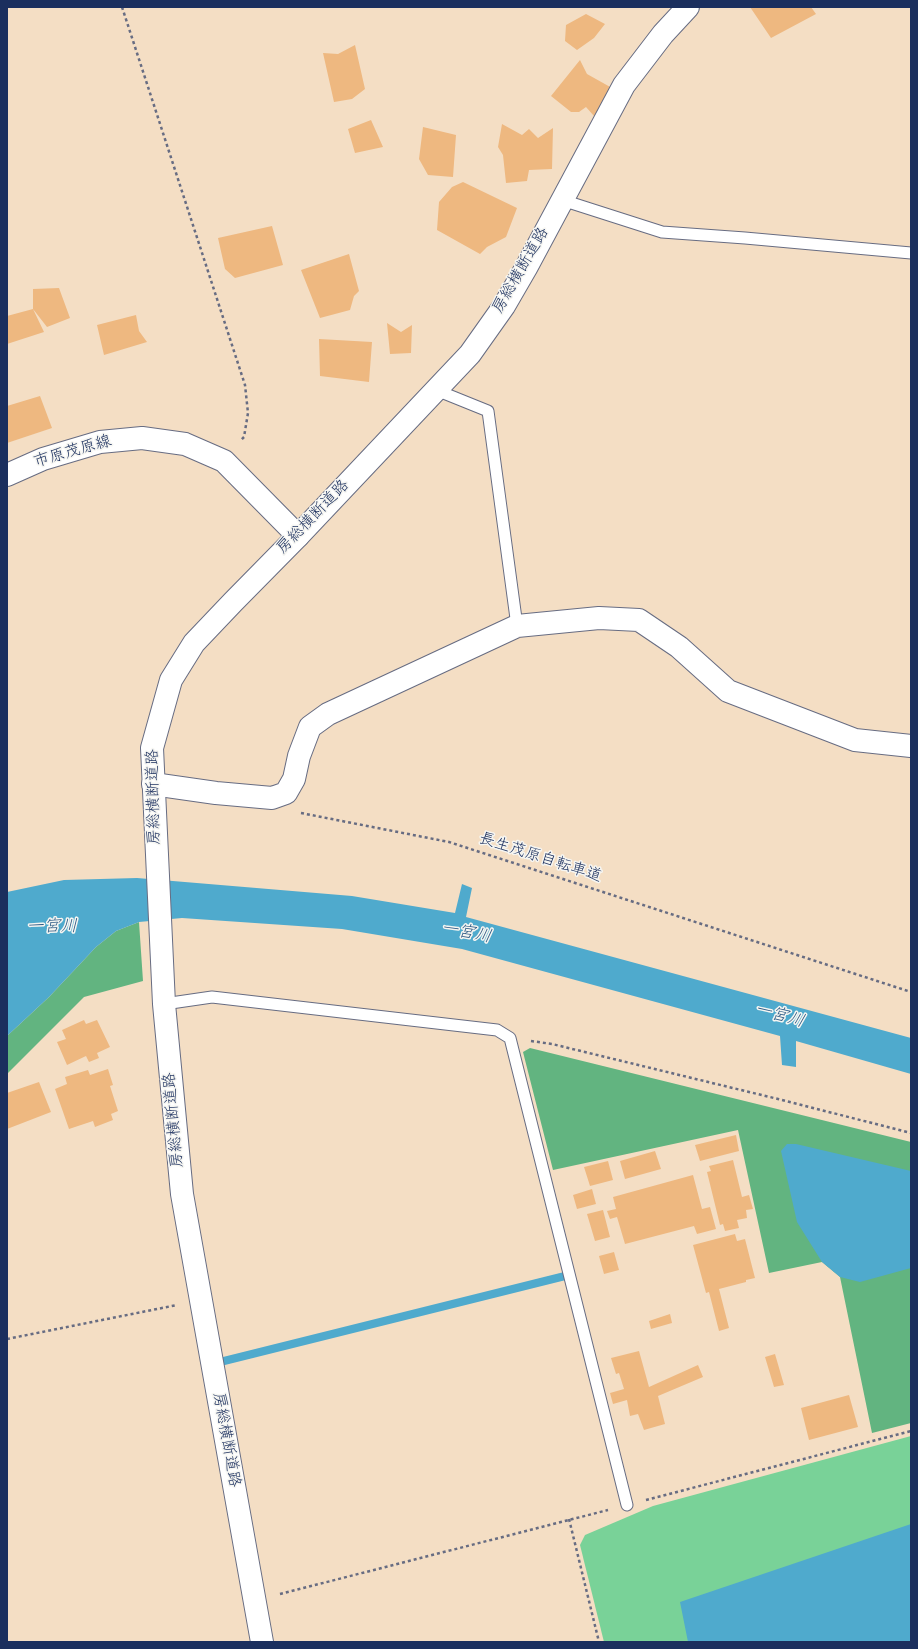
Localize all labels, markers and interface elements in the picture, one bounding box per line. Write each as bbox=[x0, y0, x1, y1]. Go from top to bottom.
street label: 房総横断道路 bbox=[490, 225, 554, 317]
street label: 市原茂原線 bbox=[32, 433, 114, 473]
street label: 房総横断道路 bbox=[274, 477, 354, 559]
street label: 房総横断道路 bbox=[145, 749, 165, 845]
street label: 長生茂原自転車道 bbox=[476, 830, 604, 888]
water label: 一宮川 bbox=[27, 918, 77, 938]
water label: 一宮川 bbox=[439, 919, 493, 949]
water label: 一宮川 bbox=[752, 1000, 806, 1034]
street label: 房総横断道路 bbox=[161, 1071, 189, 1169]
street label: 房総横断道路 bbox=[207, 1391, 243, 1489]

